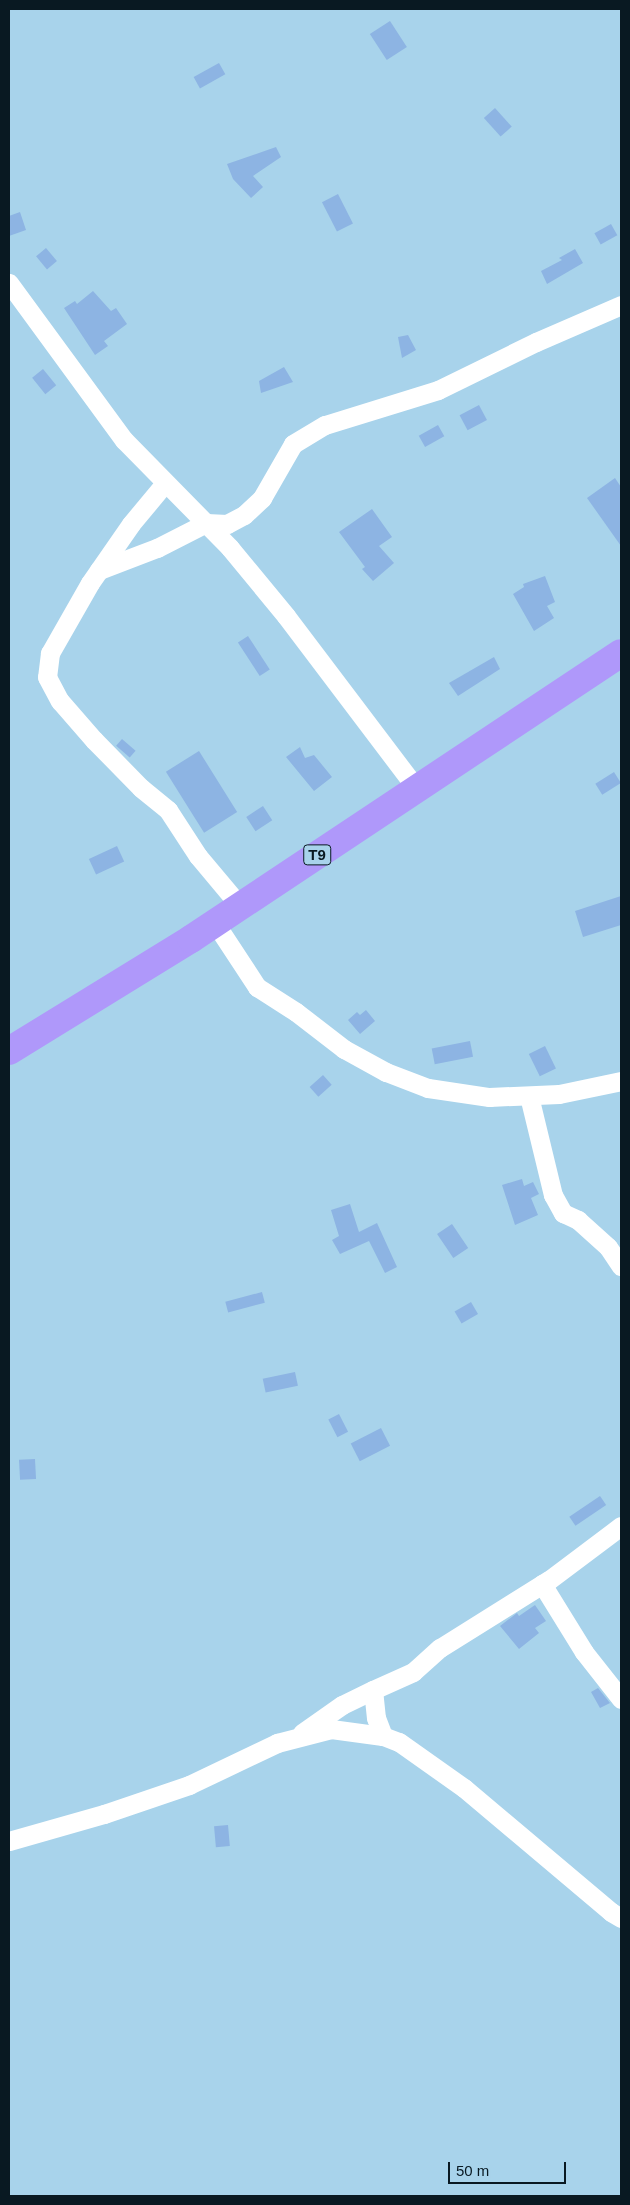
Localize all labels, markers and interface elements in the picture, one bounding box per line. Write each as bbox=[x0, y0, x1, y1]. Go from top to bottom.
road number: T9 bbox=[302, 842, 332, 868]
scale bar bbox=[450, 2152, 568, 2184]
text: 50 m bbox=[456, 2162, 489, 2179]

